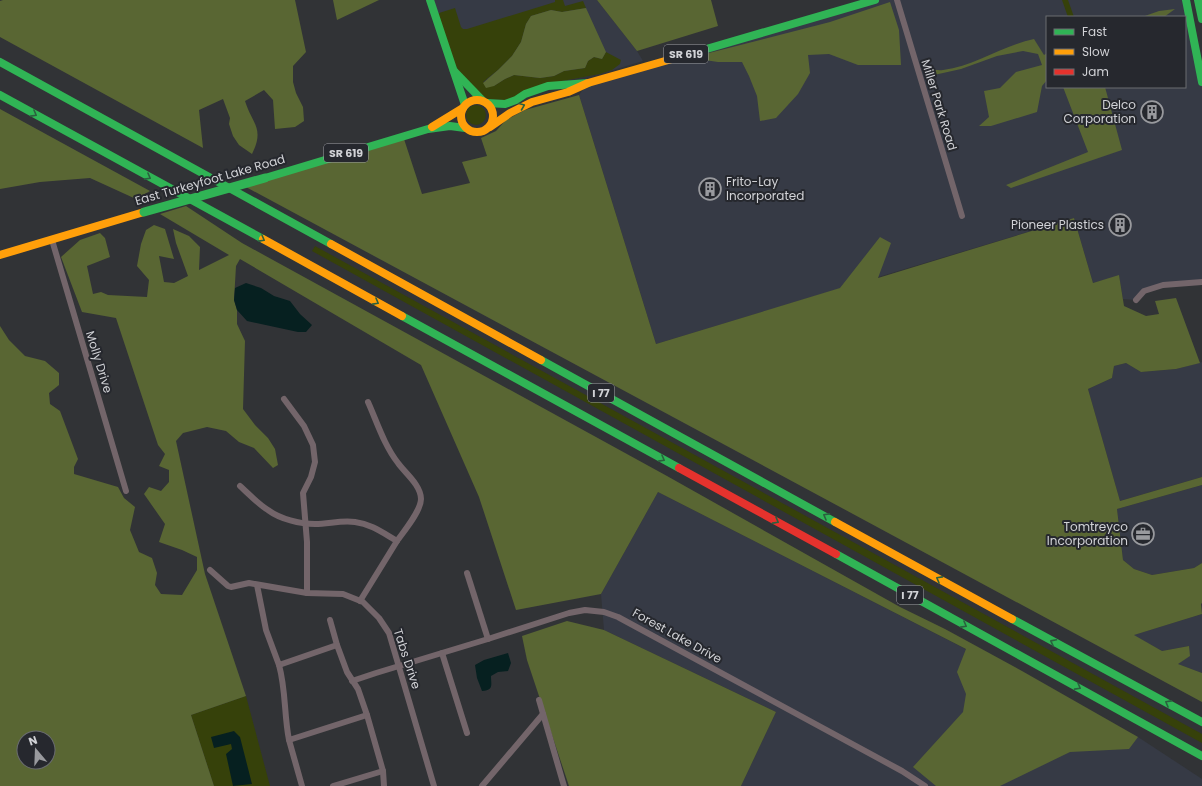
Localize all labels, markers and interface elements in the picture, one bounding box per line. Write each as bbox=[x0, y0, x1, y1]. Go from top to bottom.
legend bbox=[1046, 16, 1186, 88]
text: Fast bbox=[1082, 23, 1107, 40]
text: Slow bbox=[1082, 43, 1110, 60]
road number: SR 619 bbox=[664, 45, 708, 63]
street label: Miller Park Road bbox=[918, 57, 961, 152]
text: Jam bbox=[1082, 63, 1109, 80]
place label: Delco Corporation bbox=[1064, 96, 1136, 127]
building icon: Delco Corporation bbox=[1139, 99, 1165, 125]
one-way arrow bbox=[518, 103, 526, 111]
one-way arrow bbox=[30, 109, 37, 116]
road number: SR 619 bbox=[324, 144, 368, 162]
street label: East Turkeyfoot Lake Road bbox=[133, 150, 287, 209]
one-way arrow bbox=[144, 172, 151, 179]
place label: Frito-Lay Incorporated bbox=[726, 173, 804, 204]
building icon: Frito-Lay Incorporated bbox=[697, 176, 723, 202]
building icon: Pioneer Plastics bbox=[1107, 212, 1133, 238]
place label: Pioneer Plastics bbox=[1011, 216, 1104, 233]
one-way arrow bbox=[258, 235, 265, 242]
one-way arrow bbox=[372, 297, 379, 304]
street label: Molly Drive bbox=[82, 329, 117, 395]
road number: I 77 bbox=[588, 384, 614, 402]
one-way arrow bbox=[658, 454, 665, 461]
one-way arrow bbox=[822, 514, 830, 521]
one-way arrow bbox=[772, 517, 779, 524]
place label: Tomtreyco Incorporation bbox=[1047, 518, 1128, 549]
office icon: Tomtreyco Incorporation bbox=[1130, 521, 1156, 547]
one-way arrow bbox=[936, 576, 944, 583]
road number: I 77 bbox=[897, 586, 923, 604]
street label: Forest Lake Drive bbox=[630, 604, 725, 667]
one-way arrow bbox=[960, 620, 967, 627]
street label: Tabs Drive bbox=[390, 627, 425, 691]
one-way arrow bbox=[1050, 639, 1057, 647]
one-way arrow bbox=[1073, 683, 1081, 690]
one-way arrow bbox=[1165, 700, 1172, 707]
north arrow bbox=[16, 730, 56, 770]
text: N bbox=[26, 732, 39, 749]

